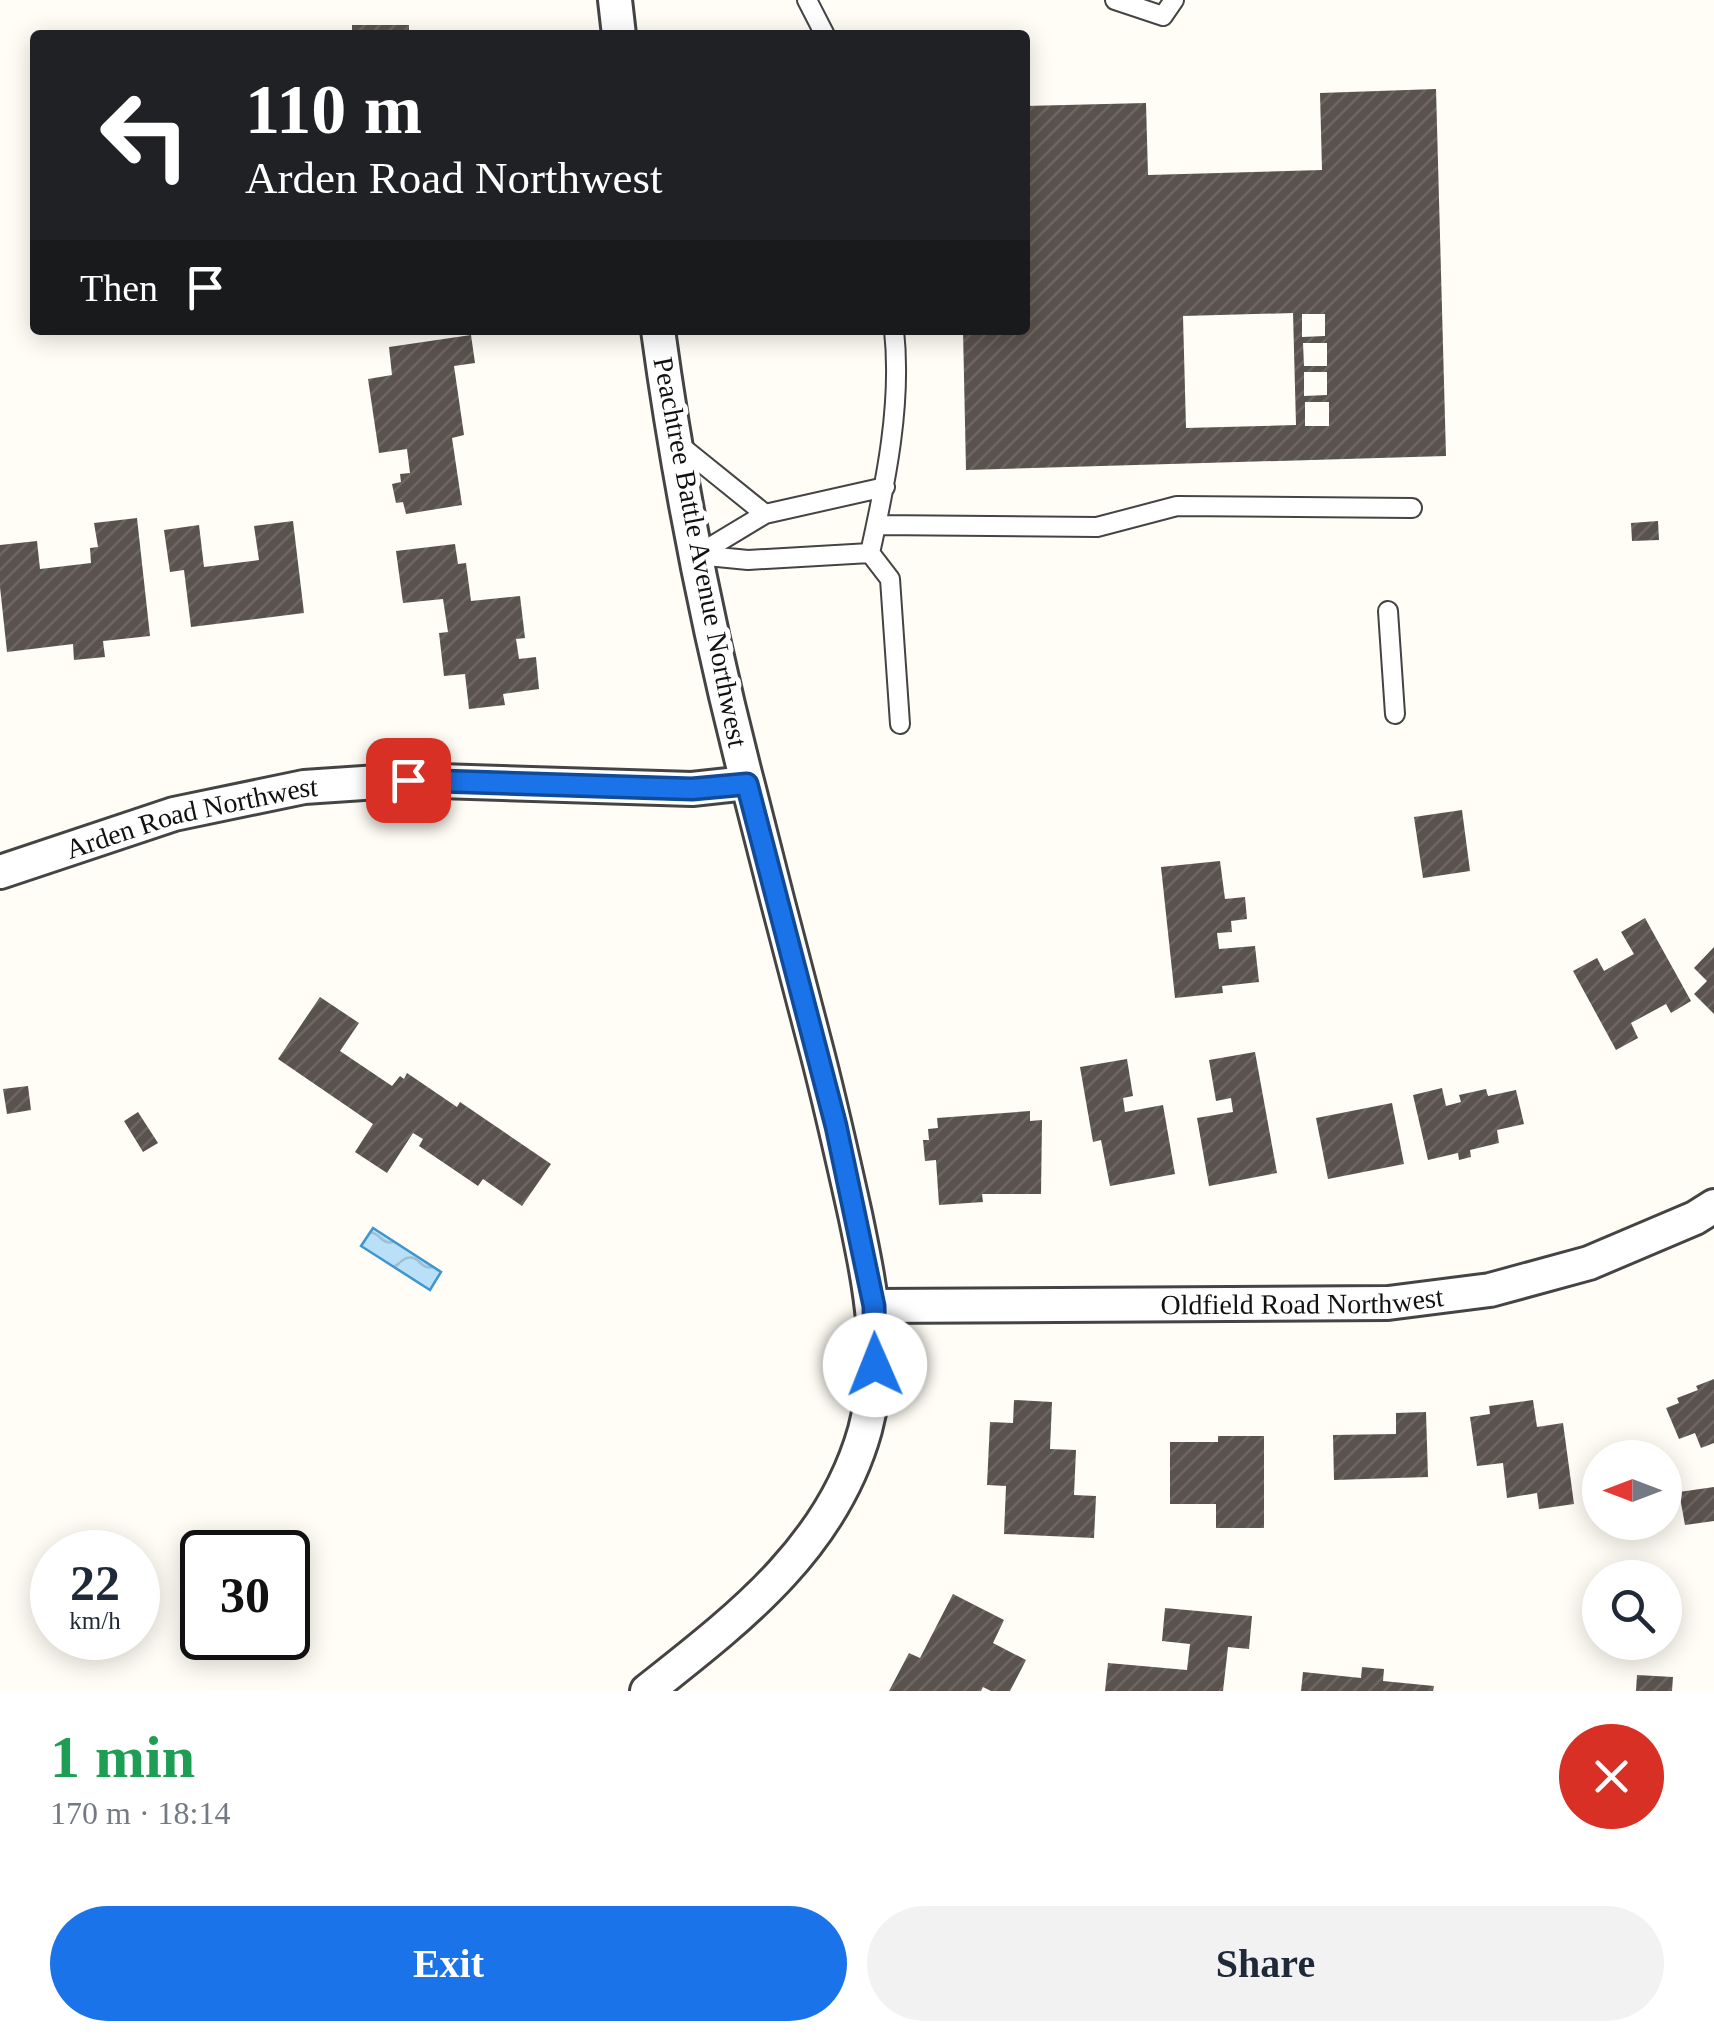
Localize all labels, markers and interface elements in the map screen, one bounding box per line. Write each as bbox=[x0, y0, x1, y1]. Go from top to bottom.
icon: left bbox=[80, 70, 210, 200]
text: 110 m bbox=[245, 71, 422, 148]
text: Arden Road Northwest bbox=[245, 153, 662, 203]
icon: arrive bbox=[178, 260, 233, 315]
text: Then bbox=[80, 267, 158, 309]
street label: Peachtree Battle Avenue Northwest bbox=[647, 354, 754, 750]
pin bbox=[366, 738, 451, 823]
icon: arrive bbox=[381, 753, 436, 808]
street label: Arden Road Northwest bbox=[62, 771, 319, 865]
street label: Oldfield Road Northwest bbox=[1160, 1281, 1445, 1320]
position arrow bbox=[823, 1313, 927, 1417]
north arrow bbox=[1582, 1440, 1682, 1540]
map controls bbox=[1582, 1440, 1682, 1660]
speed limit sign: 30 bbox=[180, 1530, 310, 1660]
text: 22 bbox=[70, 1555, 120, 1611]
button: search bbox=[1582, 1560, 1682, 1660]
text: km/h bbox=[69, 1607, 121, 1634]
text: 1 min bbox=[50, 1724, 195, 1790]
button: close bbox=[1559, 1724, 1664, 1829]
text: 170 m · 18:14 bbox=[50, 1795, 230, 1831]
button: Exit bbox=[50, 1906, 847, 2021]
button: Share bbox=[867, 1906, 1664, 2021]

